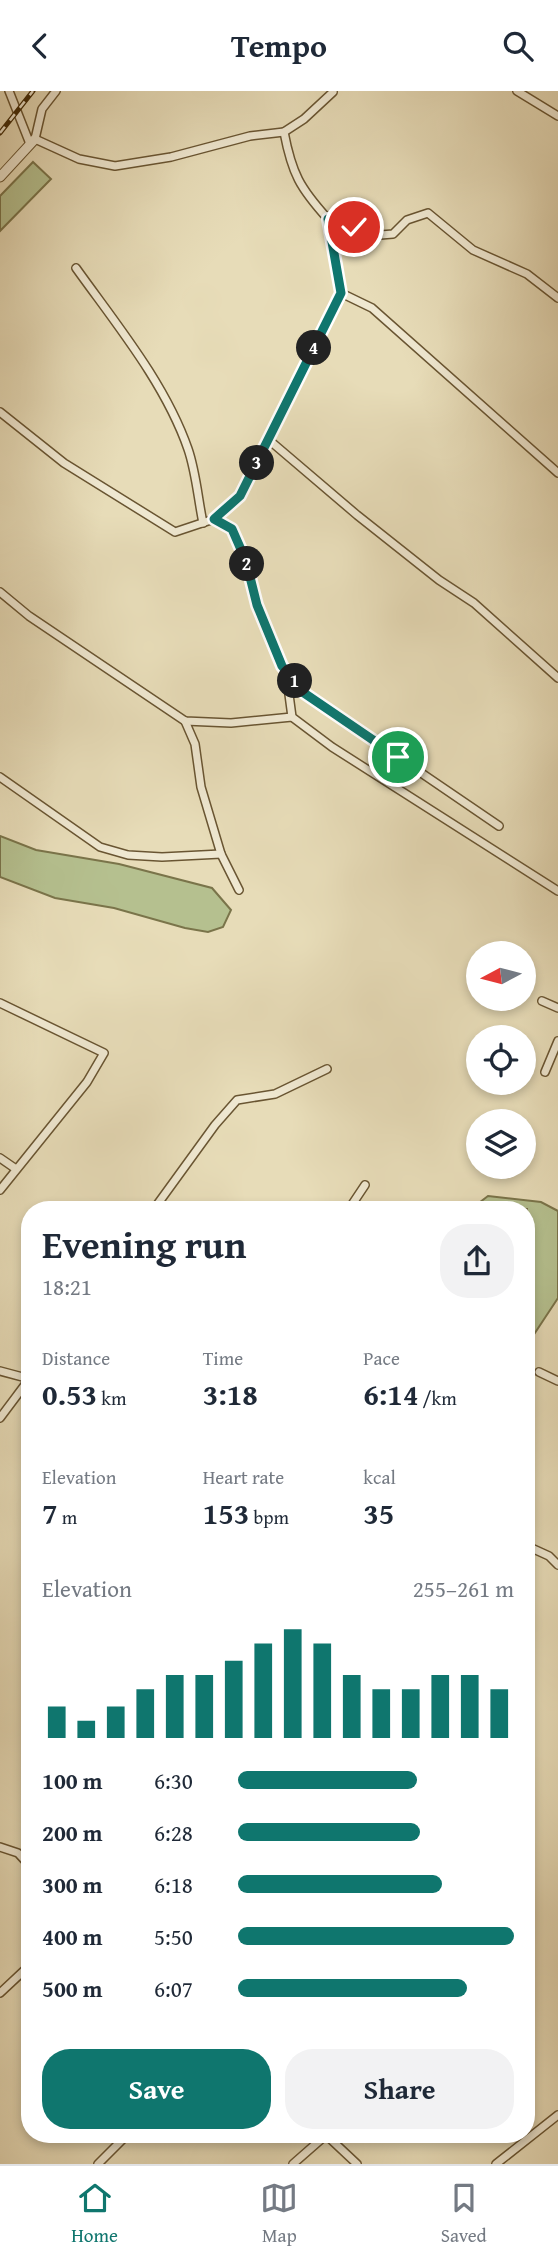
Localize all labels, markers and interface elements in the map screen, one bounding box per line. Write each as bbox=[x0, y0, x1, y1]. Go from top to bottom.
text: Tempo bbox=[231, 22, 327, 69]
icon: back bbox=[21, 27, 59, 65]
icon: search bbox=[499, 27, 537, 65]
pin bbox=[324, 197, 384, 257]
icon: check bbox=[335, 208, 373, 246]
pin: 4 bbox=[296, 331, 332, 365]
text: 4 bbox=[309, 333, 318, 361]
pin: 3 bbox=[240, 445, 274, 481]
text: 3 bbox=[252, 448, 261, 476]
pin: 2 bbox=[230, 547, 264, 581]
text: 2 bbox=[242, 549, 251, 577]
pin: 1 bbox=[278, 663, 312, 699]
text: 1 bbox=[290, 666, 299, 694]
pin bbox=[368, 727, 428, 787]
icon: arrive bbox=[379, 738, 417, 776]
north arrow bbox=[466, 941, 536, 1011]
map controls bbox=[466, 941, 536, 1179]
button: locate bbox=[466, 1025, 536, 1095]
button: layers bbox=[466, 1109, 536, 1179]
text: Evening run bbox=[42, 1216, 246, 1272]
button: share bbox=[440, 1224, 514, 1298]
text: 18:21 bbox=[42, 1270, 92, 1303]
text: Distance bbox=[42, 1344, 110, 1372]
text: Time bbox=[203, 1344, 243, 1372]
text: Pace bbox=[363, 1344, 400, 1372]
text: 0.53 bbox=[42, 1372, 97, 1416]
text: 3:18 bbox=[203, 1372, 258, 1416]
text: 6:14 bbox=[363, 1372, 418, 1416]
text: km bbox=[97, 1384, 126, 1412]
text: /km bbox=[418, 1384, 457, 1412]
text: Elevation bbox=[42, 1463, 116, 1491]
text: Heart rate bbox=[203, 1463, 284, 1491]
text: kcal bbox=[363, 1463, 396, 1491]
text: 7 bbox=[42, 1491, 58, 1535]
text: 153 bbox=[203, 1491, 249, 1535]
text: 35 bbox=[363, 1491, 394, 1535]
text: m bbox=[58, 1503, 77, 1531]
text: bpm bbox=[249, 1503, 289, 1531]
text: Elevation bbox=[42, 1572, 132, 1605]
text: 255–261 m bbox=[413, 1572, 514, 1605]
text: 100 m bbox=[42, 1764, 103, 1797]
text: 6:30 bbox=[154, 1764, 193, 1797]
text: 200 m bbox=[42, 1816, 103, 1849]
text: 6:28 bbox=[154, 1816, 193, 1849]
text: 300 m bbox=[42, 1868, 103, 1901]
text: 6:18 bbox=[154, 1868, 193, 1901]
text: 400 m bbox=[42, 1920, 103, 1953]
text: 5:50 bbox=[154, 1920, 193, 1953]
text: 500 m bbox=[42, 1972, 103, 2005]
text: 6:07 bbox=[154, 1972, 193, 2005]
button: Save bbox=[42, 2049, 271, 2129]
button: Share bbox=[285, 2049, 514, 2129]
tab: Home bbox=[71, 2179, 118, 2249]
tab: Map bbox=[260, 2179, 298, 2249]
tab: Saved bbox=[441, 2179, 487, 2249]

